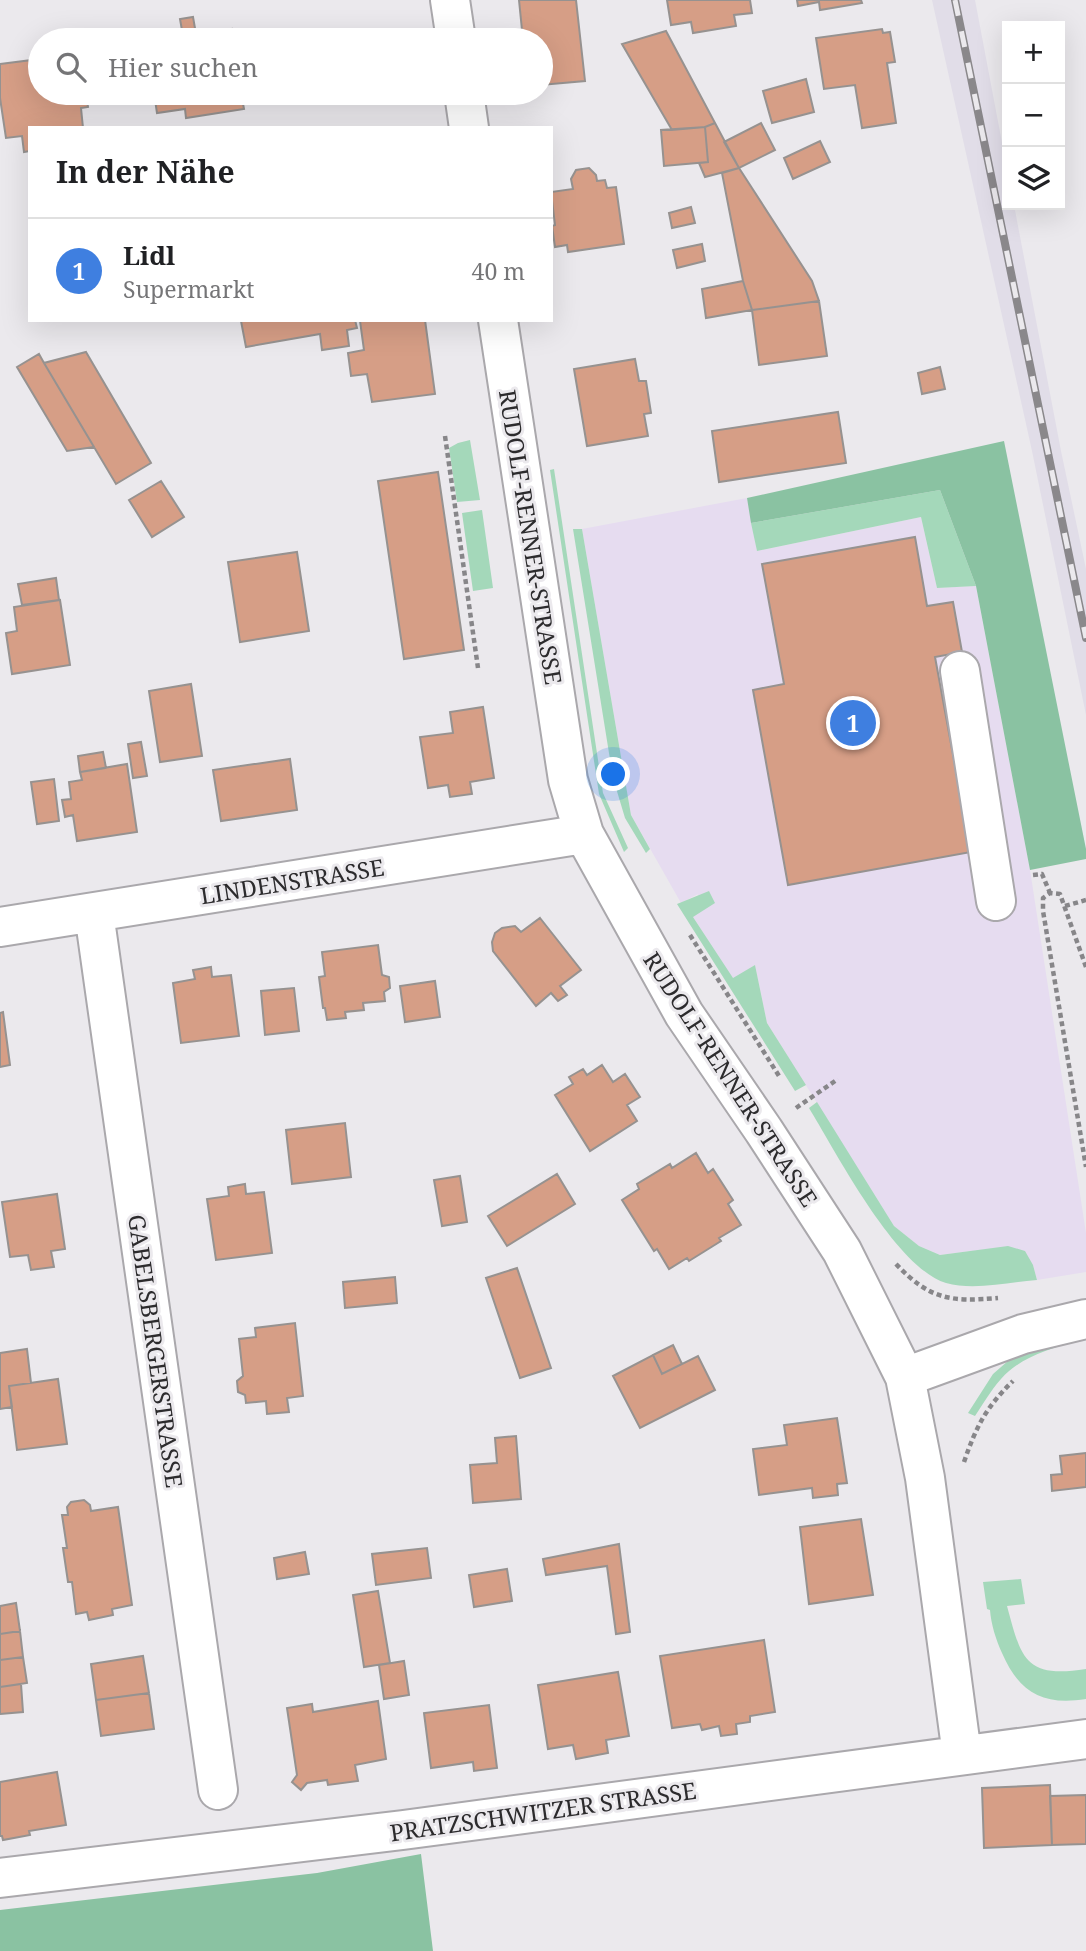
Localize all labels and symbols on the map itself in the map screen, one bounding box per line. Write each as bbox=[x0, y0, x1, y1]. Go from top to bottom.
street label: RUDOLF-RENNER-STRASSE bbox=[492, 387, 570, 687]
pin: 1 bbox=[830, 697, 876, 749]
your location bbox=[596, 757, 630, 791]
street label: LINDENSTRASSE bbox=[198, 851, 386, 911]
street label: RUDOLF-RENNER-STRASSE bbox=[636, 945, 826, 1213]
street label: GABELSBERGERSTRASSE bbox=[121, 1212, 191, 1490]
street label: PRATZSCHWITZER STRASSE bbox=[388, 1774, 698, 1848]

